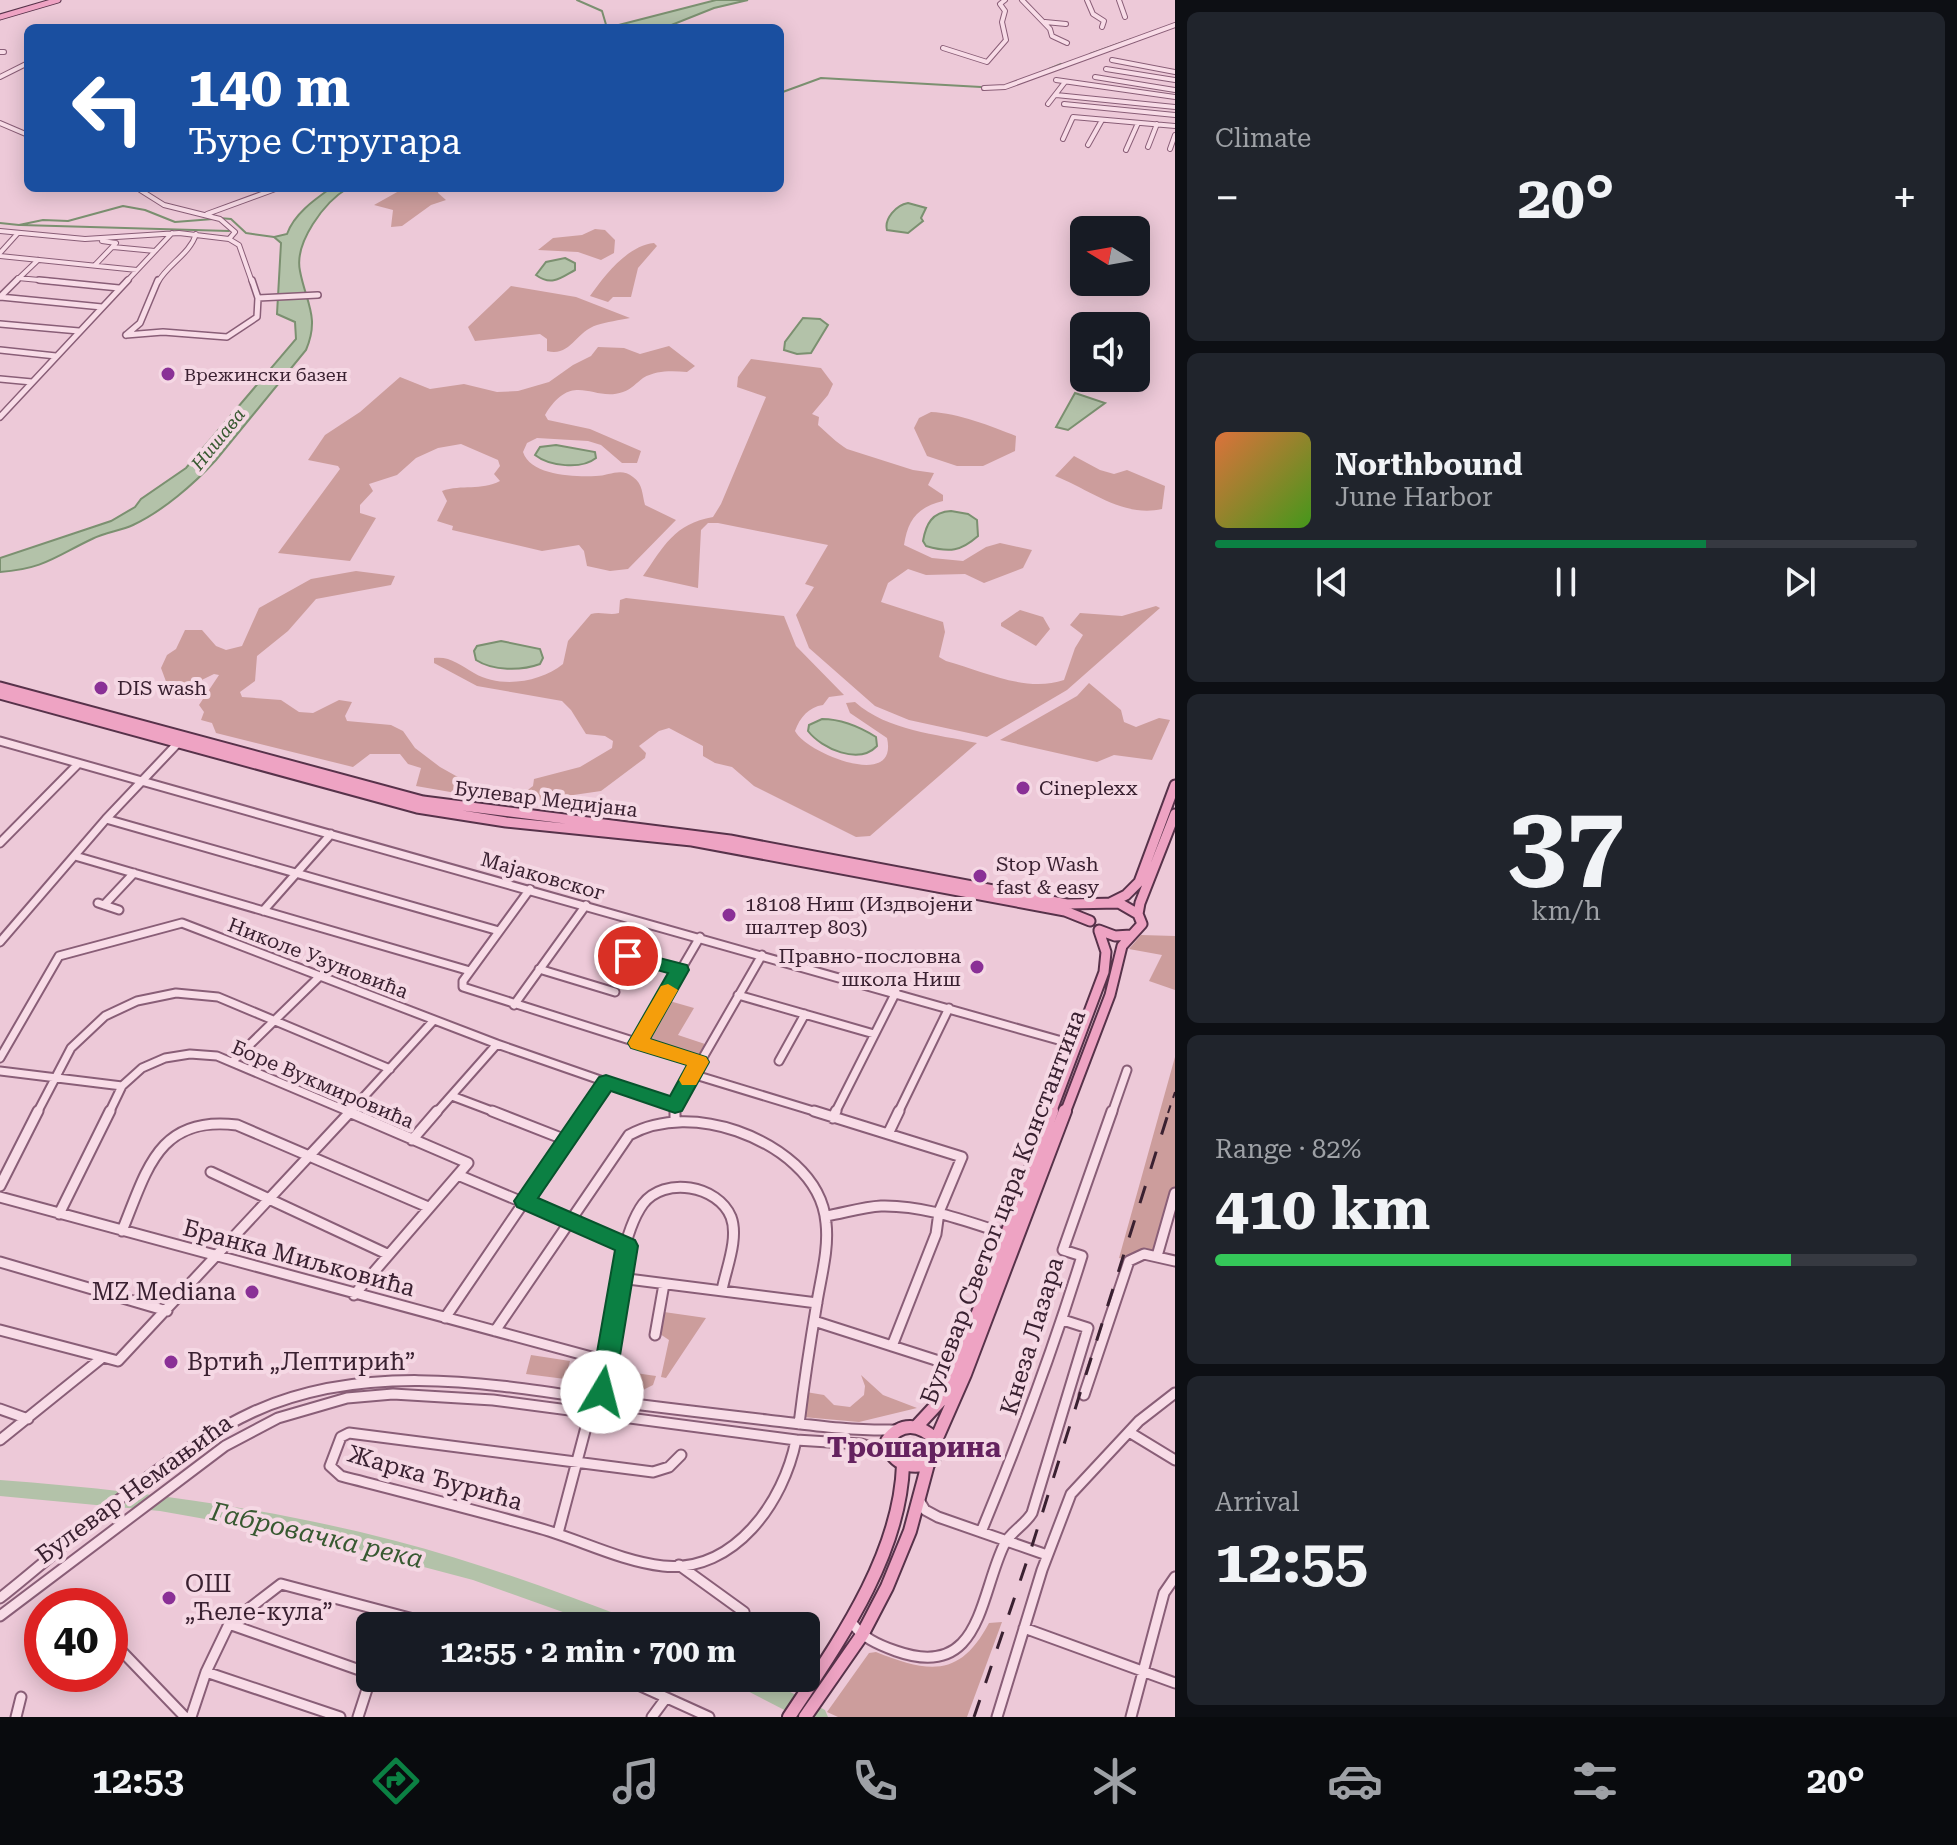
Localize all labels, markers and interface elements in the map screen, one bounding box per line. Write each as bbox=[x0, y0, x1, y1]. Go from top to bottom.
text: 140 m bbox=[188, 54, 350, 120]
icon: left bbox=[56, 56, 160, 160]
text: Ђуре Стругара bbox=[188, 121, 461, 163]
text: Climate bbox=[1215, 123, 1311, 153]
text: 20° bbox=[1517, 162, 1615, 233]
text: − bbox=[1215, 172, 1240, 224]
text: + bbox=[1892, 172, 1917, 224]
north arrow bbox=[1070, 216, 1150, 296]
map controls bbox=[1070, 216, 1150, 392]
button: sound bbox=[1070, 312, 1150, 392]
place label: Врежински базен bbox=[184, 364, 348, 385]
marker: Врежински базен bbox=[159, 365, 177, 383]
water label: Нишава bbox=[186, 404, 249, 475]
text: Northbound bbox=[1335, 447, 1523, 482]
text: June Harbor bbox=[1335, 482, 1493, 512]
icon: previous bbox=[1310, 560, 1354, 604]
icon: pause bbox=[1544, 560, 1588, 604]
icon: next bbox=[1778, 560, 1822, 604]
place label: DIS wash bbox=[117, 676, 207, 700]
marker: DIS wash bbox=[92, 679, 110, 697]
street label: Булевар Медијана bbox=[453, 776, 639, 822]
place label: Cineplexx bbox=[1039, 776, 1138, 800]
marker: Cineplexx bbox=[1014, 779, 1032, 797]
text: 37 bbox=[1508, 783, 1624, 904]
street label: Мајаковског bbox=[478, 847, 608, 905]
place label: Stop Wash fast & easy bbox=[996, 852, 1099, 899]
marker: Stop Wash fast & easy bbox=[971, 867, 989, 885]
place label: 18108 Ниш (Издвојени шалтер 803) bbox=[745, 892, 973, 939]
text: km/h bbox=[1531, 896, 1601, 926]
marker: 18108 Ниш (Издвојени шалтер 803) bbox=[720, 906, 738, 924]
street label: Николе Узуновића bbox=[224, 913, 412, 1004]
pin bbox=[594, 922, 662, 990]
icon: arrive bbox=[606, 934, 650, 978]
place label: Правно-пословна школа Ниш bbox=[779, 944, 961, 991]
marker: Правно-пословна школа Ниш bbox=[968, 958, 986, 976]
street label: Булевар Светог цара Константина bbox=[915, 1006, 1091, 1408]
street label: Боре Вукмировића bbox=[228, 1035, 418, 1133]
text: Range · 82% bbox=[1215, 1134, 1361, 1164]
text: 410 km bbox=[1215, 1173, 1430, 1244]
street label: Бранка Миљковића bbox=[180, 1214, 418, 1302]
street label: Кнеза Лазара bbox=[995, 1254, 1069, 1418]
place label: MZ Mediana bbox=[92, 1278, 236, 1306]
marker: MZ Mediana bbox=[243, 1283, 261, 1301]
place label: Вртић „Лептирић” bbox=[187, 1348, 415, 1376]
position arrow bbox=[560, 1350, 644, 1434]
marker: Вртић „Лептирић” bbox=[162, 1353, 180, 1371]
street label: Булевар Немањића bbox=[30, 1408, 238, 1570]
district label: Трошарина bbox=[827, 1431, 1002, 1464]
street label: Жарка Ђурића bbox=[344, 1440, 526, 1516]
text: Arrival bbox=[1215, 1487, 1300, 1517]
water label: Габровачка река bbox=[207, 1496, 426, 1574]
text: 12:55 bbox=[1215, 1526, 1368, 1597]
place label: ОШ „Ћеле-кула” bbox=[185, 1570, 333, 1626]
speed limit sign: 40 bbox=[24, 1588, 128, 1692]
marker: ОШ „Ћеле-кула” bbox=[160, 1589, 178, 1607]
text: 12:55 · 2 min · 700 m bbox=[440, 1634, 736, 1669]
icon: directions bbox=[368, 1753, 424, 1809]
icon: music bbox=[608, 1753, 664, 1809]
icon: phone bbox=[847, 1753, 903, 1809]
icon: climate bbox=[1087, 1753, 1143, 1809]
icon: car bbox=[1327, 1753, 1383, 1809]
icon: filters bbox=[1567, 1753, 1623, 1809]
text: 12:53 bbox=[92, 1760, 184, 1802]
text: 20° bbox=[1807, 1760, 1865, 1802]

